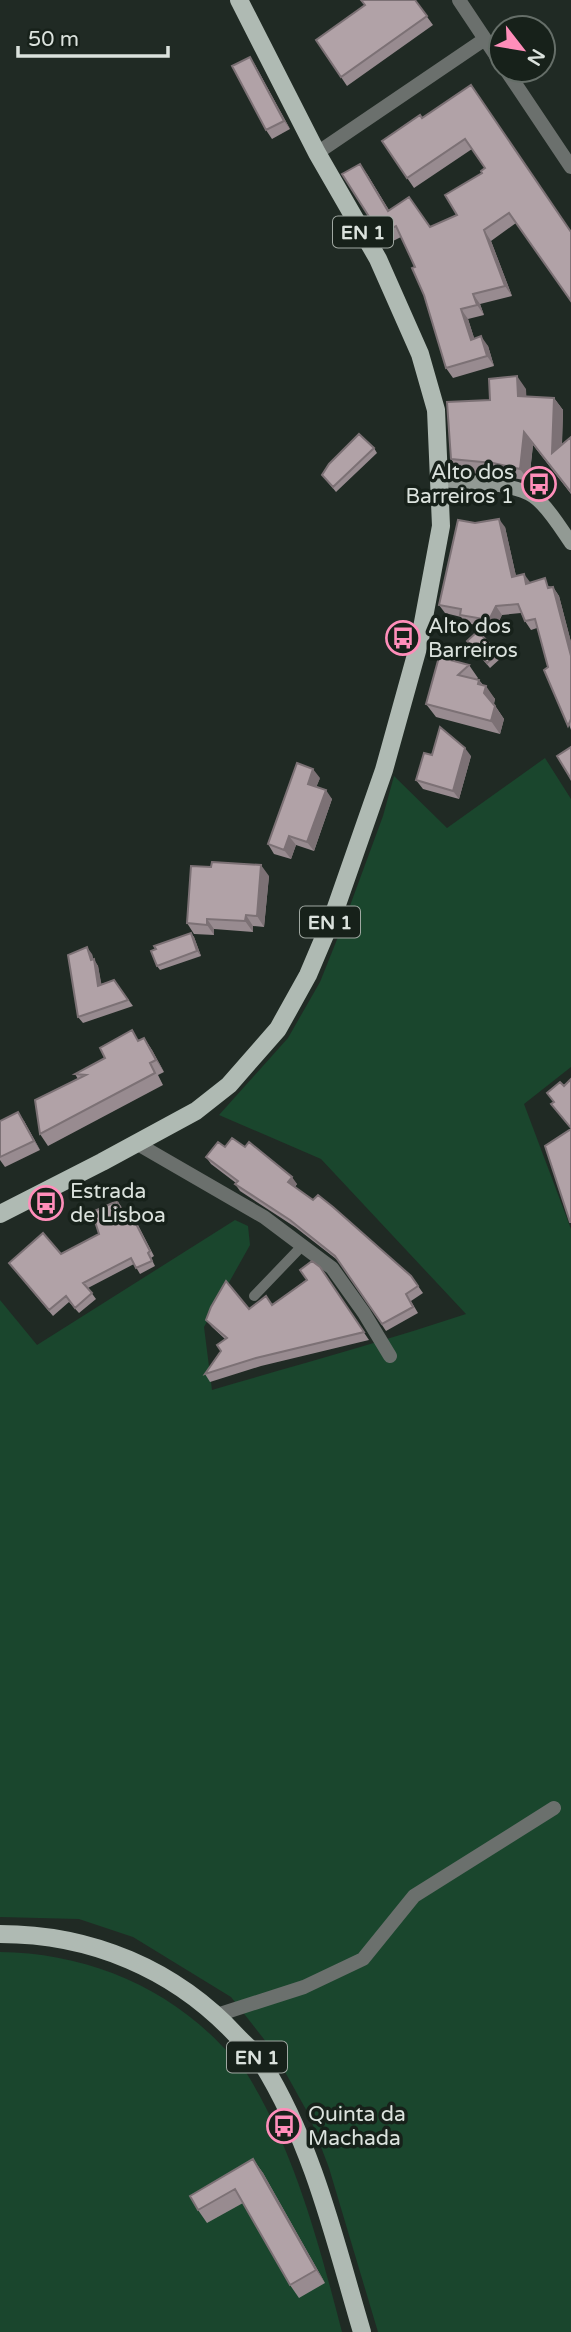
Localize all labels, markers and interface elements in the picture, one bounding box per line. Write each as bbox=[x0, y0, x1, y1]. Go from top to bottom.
scale bar bbox=[18, 14, 168, 58]
north arrow bbox=[487, 14, 557, 84]
text: 50 m bbox=[28, 27, 79, 52]
text: N bbox=[522, 45, 549, 69]
road number: EN 1 bbox=[333, 216, 393, 248]
place label: Alto dos Barreiros 1 bbox=[406, 460, 514, 509]
bus stop icon: Alto dos Barreiros 1 bbox=[520, 465, 558, 503]
place label: Alto dos Barreiros bbox=[428, 614, 518, 663]
bus stop icon: Alto dos Barreiros bbox=[384, 619, 422, 657]
road number: EN 1 bbox=[300, 906, 360, 938]
place label: Estrada de Lisboa bbox=[70, 1179, 166, 1228]
bus stop icon: Estrada de Lisboa bbox=[27, 1184, 65, 1222]
road number: EN 1 bbox=[227, 2041, 287, 2072]
place label: Quinta da Machada bbox=[308, 2102, 406, 2151]
bus stop icon: Quinta da Machada bbox=[265, 2107, 303, 2145]

